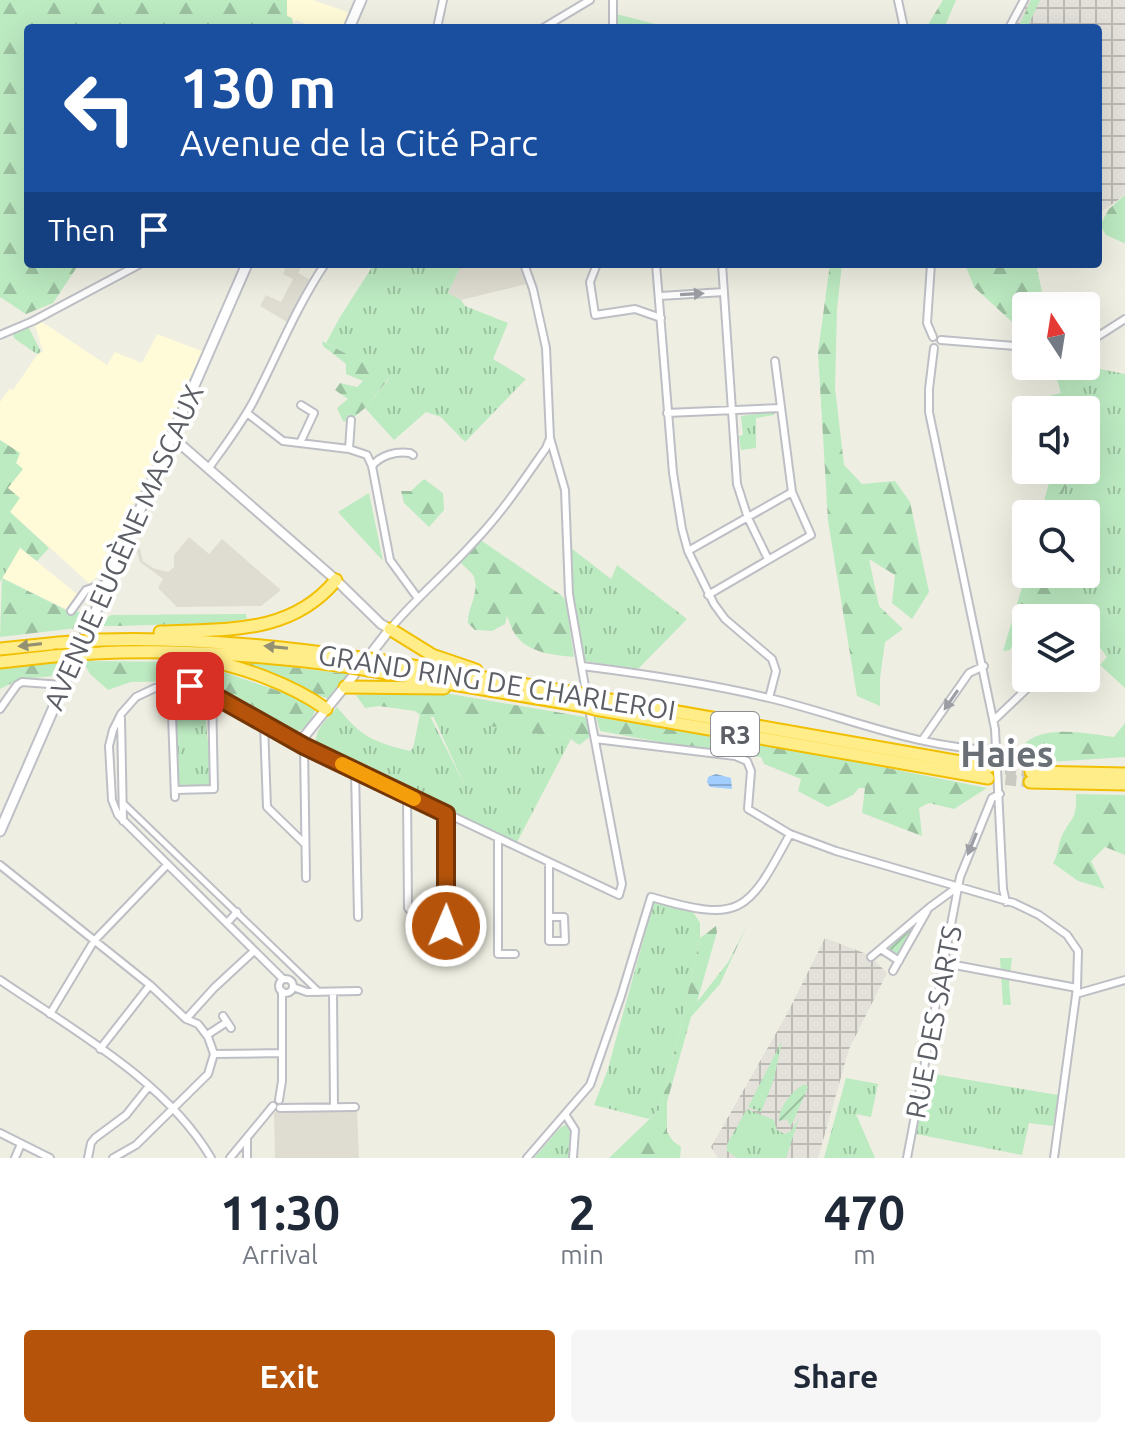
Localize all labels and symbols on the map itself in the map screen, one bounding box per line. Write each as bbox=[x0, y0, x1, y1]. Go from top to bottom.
one-way arrow bbox=[680, 287, 705, 300]
north arrow bbox=[1012, 292, 1100, 380]
street label: AVENUE EUGÈNE MASCAUX bbox=[36, 379, 209, 714]
street label: GRAND RING DE CHARLEROI bbox=[316, 638, 678, 726]
one-way arrow bbox=[17, 639, 42, 652]
one-way arrow bbox=[263, 640, 288, 653]
pin bbox=[156, 652, 224, 720]
one-way arrow bbox=[944, 689, 959, 710]
road number: R3 bbox=[711, 712, 759, 756]
district label: Haies bbox=[960, 733, 1054, 774]
one-way arrow bbox=[965, 832, 978, 856]
position arrow bbox=[404, 884, 488, 968]
street label: RUE DES SARTS bbox=[899, 923, 967, 1121]

